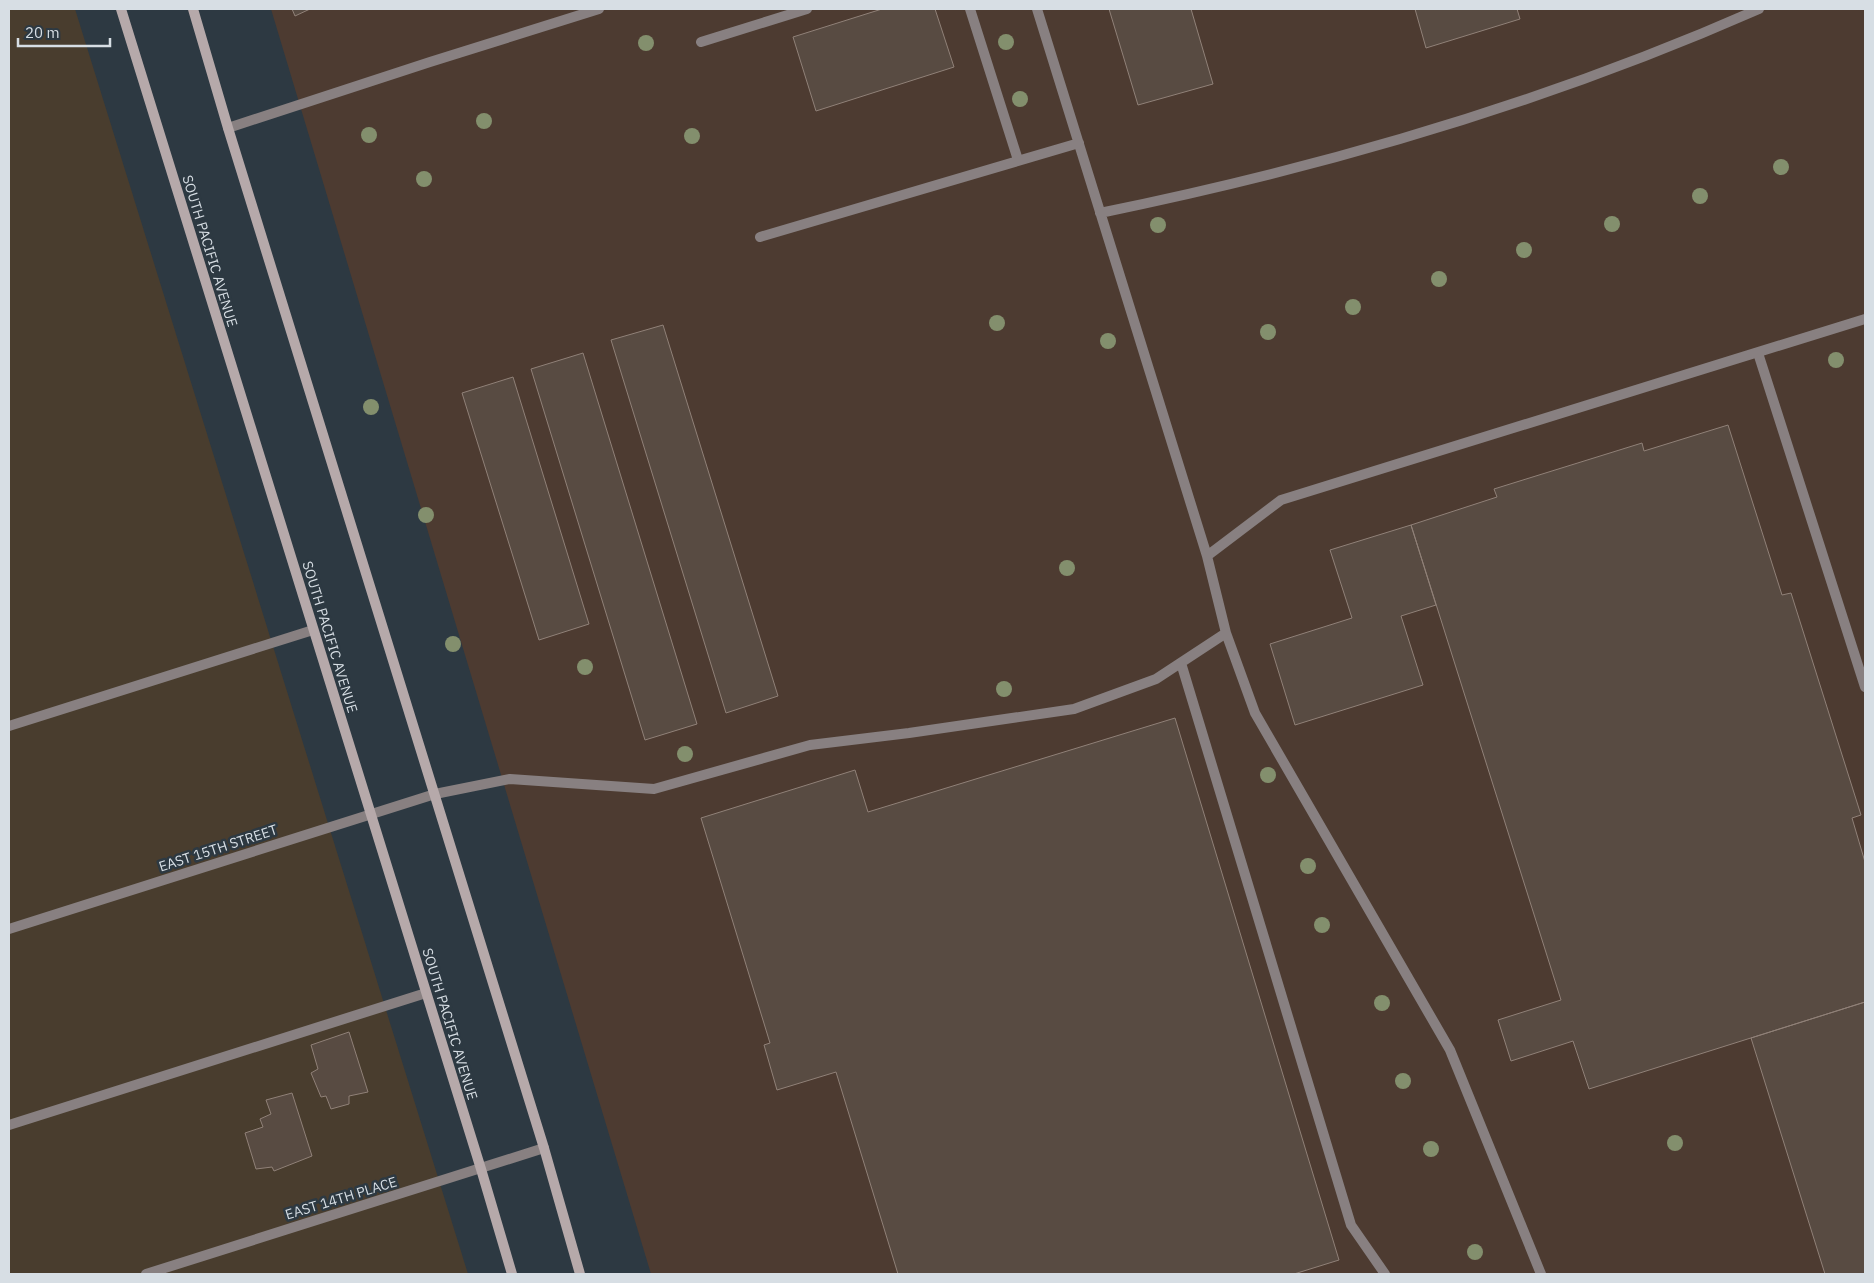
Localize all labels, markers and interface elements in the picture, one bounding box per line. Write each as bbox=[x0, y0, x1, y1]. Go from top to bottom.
scale bar bbox=[18, 15, 110, 47]
text: 20 m bbox=[25, 23, 60, 42]
street label: SOUTH PACIFIC AVENUE bbox=[178, 173, 242, 329]
street label: SOUTH PACIFIC AVENUE bbox=[298, 559, 362, 715]
street label: EAST 15TH STREET bbox=[156, 820, 280, 876]
street label: SOUTH PACIFIC AVENUE bbox=[418, 946, 482, 1102]
street label: EAST 14TH PLACE bbox=[283, 1172, 399, 1224]

